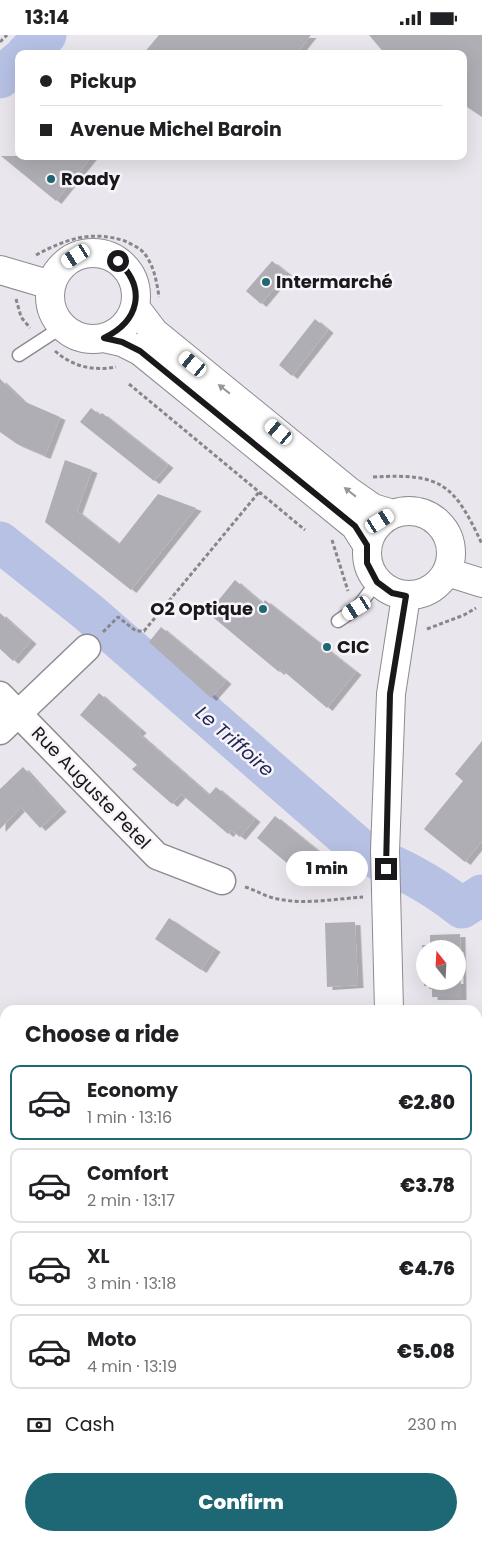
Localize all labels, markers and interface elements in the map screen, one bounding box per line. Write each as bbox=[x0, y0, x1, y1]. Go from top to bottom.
text: 13:14 bbox=[25, 4, 69, 31]
text: Pickup bbox=[70, 68, 136, 95]
text: Avenue Michel Baroin bbox=[70, 116, 282, 143]
place label: Roady bbox=[61, 166, 121, 191]
marker: Roady bbox=[45, 173, 57, 185]
car bbox=[59, 242, 92, 270]
route start bbox=[107, 250, 129, 272]
place label: Intermarché bbox=[276, 269, 393, 294]
marker: Intermarché bbox=[260, 276, 272, 288]
car bbox=[176, 349, 209, 379]
one-way arrow bbox=[218, 383, 231, 394]
car bbox=[262, 417, 295, 447]
one-way arrow bbox=[344, 486, 357, 497]
car bbox=[363, 507, 396, 535]
car bbox=[340, 594, 373, 622]
place label: O2 Optique bbox=[150, 596, 253, 621]
marker: O2 Optique bbox=[257, 603, 269, 615]
place label: CIC bbox=[337, 634, 370, 659]
marker: CIC bbox=[321, 641, 333, 653]
water label: Le Triffoire bbox=[190, 700, 280, 783]
street label: Rue Auguste Petel bbox=[26, 721, 156, 854]
callout: 1 min bbox=[286, 851, 368, 887]
text: 1 min bbox=[306, 857, 348, 880]
route end bbox=[375, 858, 397, 880]
north arrow bbox=[416, 940, 466, 990]
map controls bbox=[416, 940, 466, 990]
text: Choose a ride bbox=[25, 1019, 179, 1050]
text: Economy bbox=[87, 1077, 178, 1104]
icon: car bbox=[27, 1080, 72, 1125]
text: €2.80 bbox=[399, 1089, 455, 1116]
text: 1 min · 13:16 bbox=[87, 1106, 172, 1129]
text: Comfort bbox=[87, 1160, 169, 1187]
icon: car bbox=[27, 1163, 72, 1208]
text: €3.78 bbox=[400, 1172, 455, 1199]
text: 2 min · 13:17 bbox=[87, 1189, 175, 1212]
text: XL bbox=[87, 1243, 110, 1270]
icon: car bbox=[27, 1246, 72, 1291]
text: €4.76 bbox=[399, 1255, 455, 1282]
text: 3 min · 13:18 bbox=[87, 1272, 176, 1295]
text: Moto bbox=[87, 1326, 136, 1353]
icon: car bbox=[27, 1329, 72, 1374]
text: €5.08 bbox=[397, 1338, 455, 1365]
text: 4 min · 13:19 bbox=[87, 1355, 177, 1378]
icon: cash bbox=[25, 1411, 53, 1439]
text: Cash bbox=[65, 1411, 115, 1438]
text: 230 m bbox=[408, 1413, 457, 1436]
button: Confirm bbox=[25, 1473, 457, 1531]

